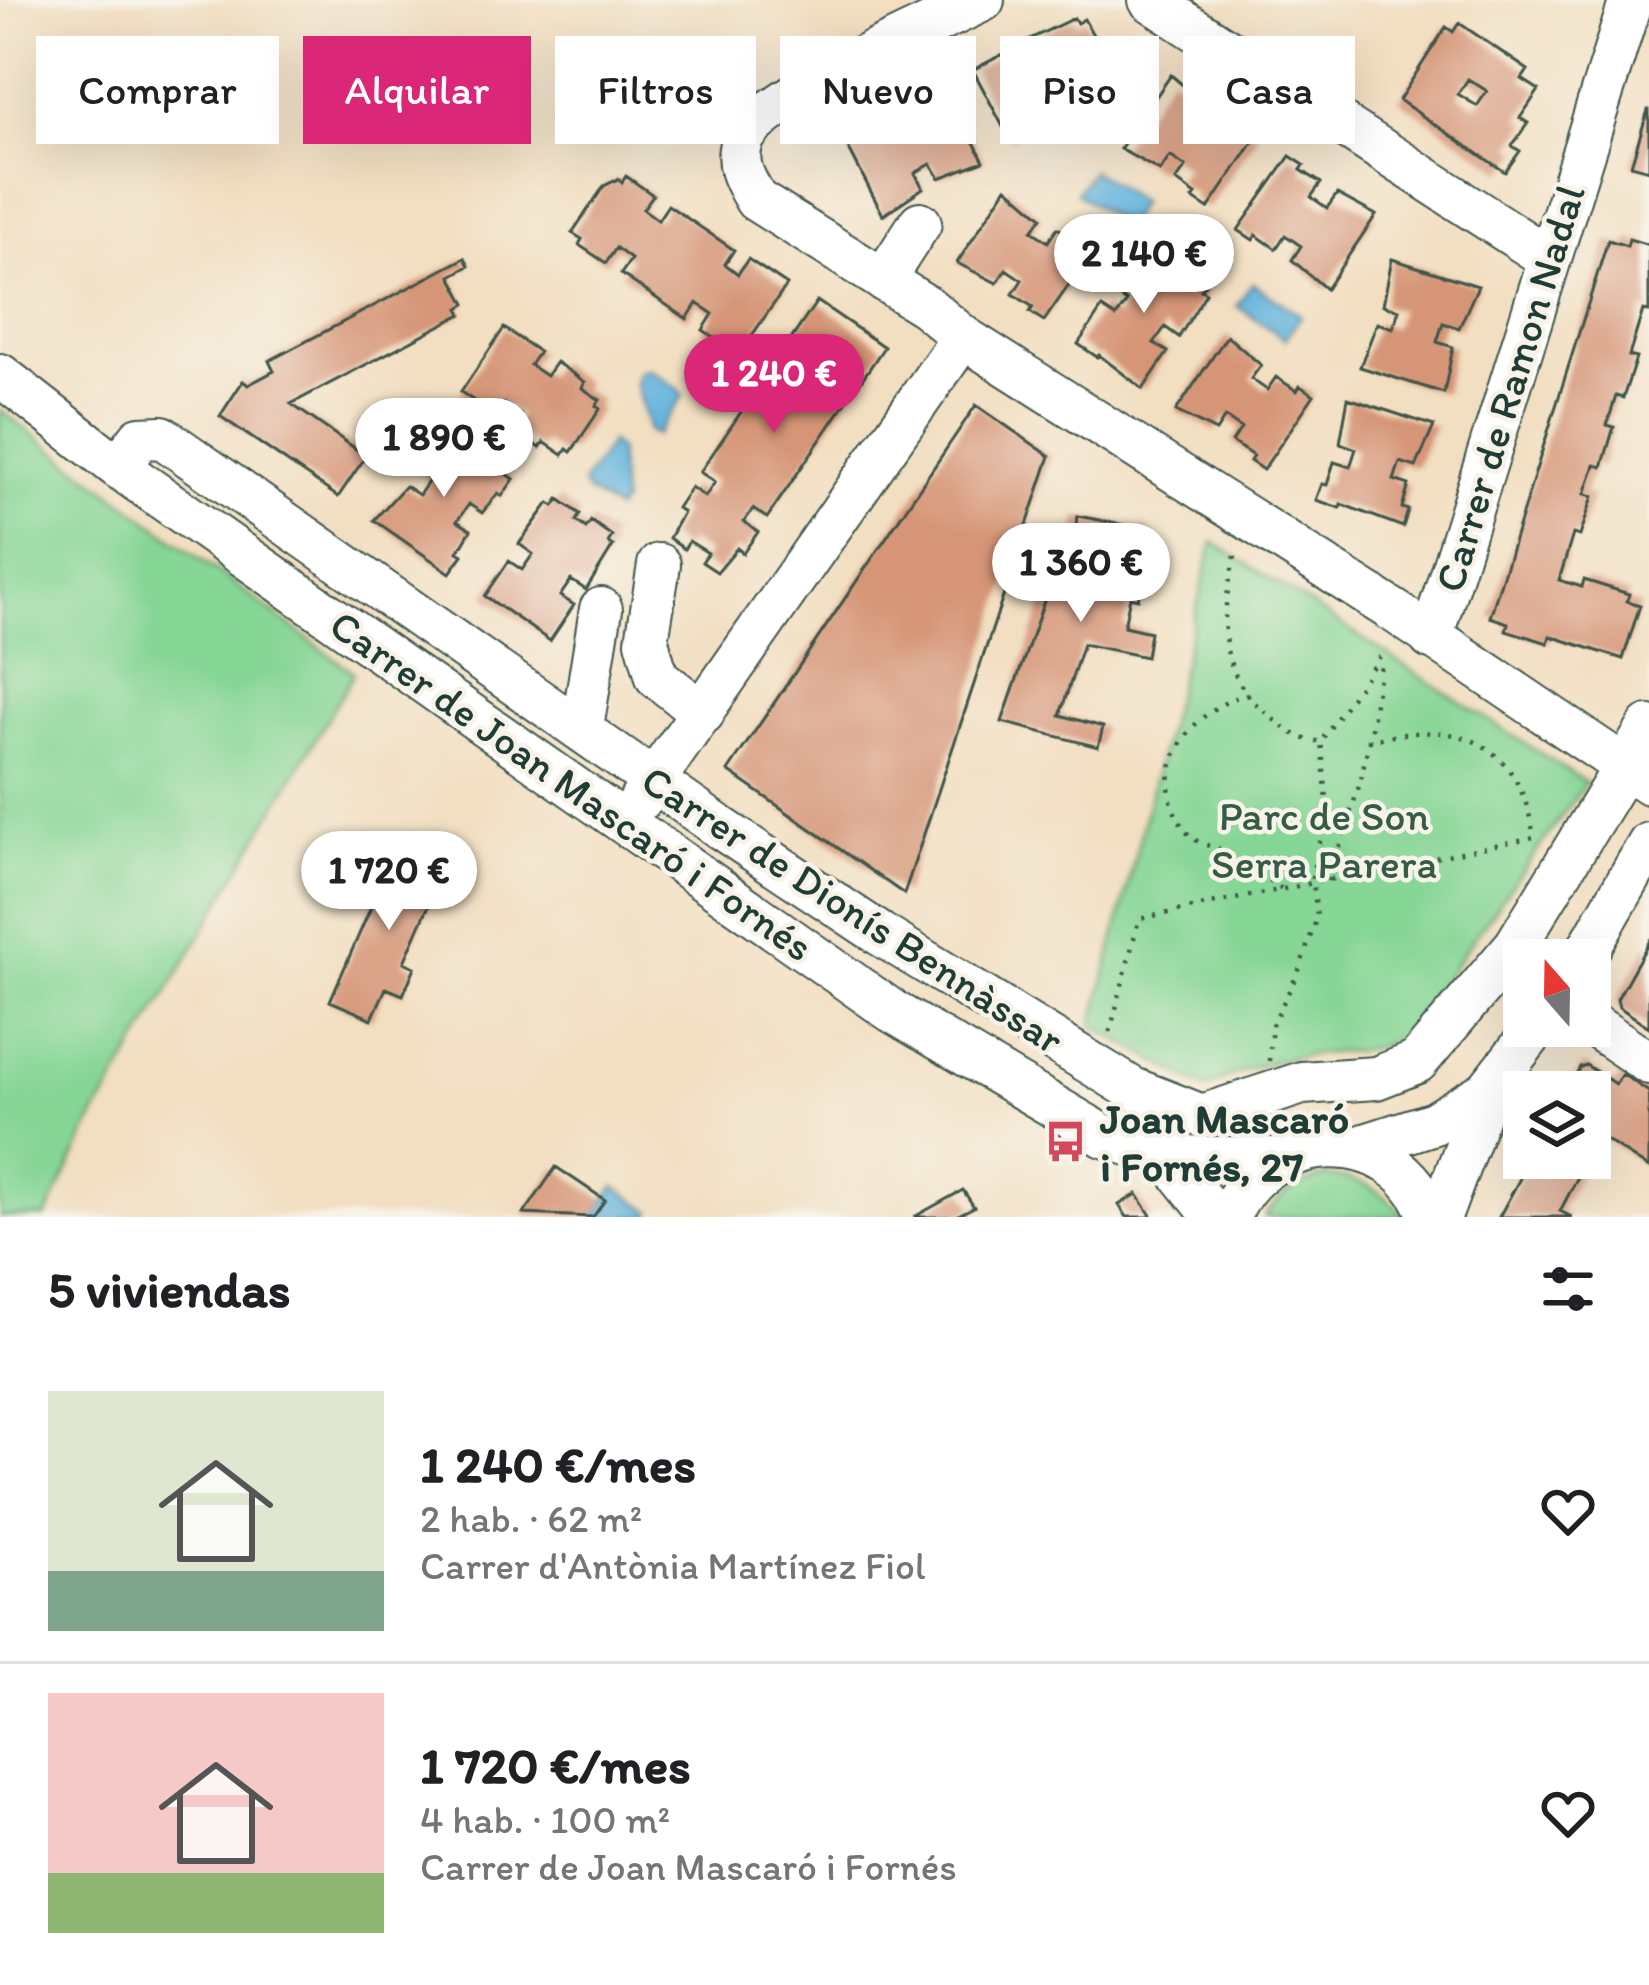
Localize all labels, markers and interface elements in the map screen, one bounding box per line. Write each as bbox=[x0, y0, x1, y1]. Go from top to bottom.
chip: Comprar bbox=[36, 36, 279, 144]
chip: Alquilar bbox=[303, 36, 531, 144]
chip: Filtros bbox=[555, 36, 756, 144]
chip: Nuevo bbox=[780, 36, 976, 144]
chip: Piso bbox=[1000, 36, 1159, 144]
chip: Casa bbox=[1183, 36, 1355, 144]
street label: Carrer de Ramon Nadal bbox=[1423, 178, 1596, 598]
pin: 2 140 € bbox=[1033, 214, 1255, 316]
text: 2 140 € bbox=[1081, 229, 1207, 276]
pin: 1 240 € bbox=[663, 334, 885, 436]
text: 1 240 € bbox=[711, 349, 837, 396]
pin: 1 890 € bbox=[333, 398, 555, 500]
text: 1 890 € bbox=[382, 413, 506, 460]
pin: 1 360 € bbox=[970, 523, 1192, 625]
text: 1 360 € bbox=[1019, 538, 1143, 585]
street label: Carrer de Joan Mascaró i Fornés bbox=[320, 599, 823, 972]
street label: Carrer de Dionís Bennàssar bbox=[632, 754, 1073, 1065]
park label: Parc de Son Serra Parera bbox=[1211, 790, 1437, 889]
pin: 1 720 € bbox=[278, 831, 500, 933]
text: 1 720 € bbox=[328, 846, 450, 893]
north arrow bbox=[1503, 939, 1611, 1047]
map controls bbox=[1503, 939, 1611, 1179]
button: layers bbox=[1503, 1071, 1611, 1179]
place label: Joan Mascaró i Fornés, 27 bbox=[1099, 1093, 1349, 1192]
bus stop icon: Joan Mascaró i Fornés, 27 bbox=[1043, 1119, 1089, 1165]
icon: filters bbox=[1535, 1256, 1601, 1322]
text: 5 viviendas bbox=[48, 1259, 291, 1320]
text: 1 240 €/mes bbox=[420, 1434, 696, 1495]
icon: home bbox=[144, 1439, 288, 1583]
icon: heart bbox=[1535, 1478, 1601, 1544]
text: 2 hab. · 62 m² bbox=[420, 1495, 642, 1542]
text: Carrer d'Antònia Martínez Fiol bbox=[420, 1542, 926, 1589]
text: 1 720 €/mes bbox=[420, 1735, 691, 1796]
icon: home bbox=[144, 1741, 288, 1885]
icon: heart bbox=[1535, 1780, 1601, 1846]
text: 4 hab. · 100 m² bbox=[420, 1796, 670, 1843]
text: Carrer de Joan Mascaró i Fornés bbox=[420, 1843, 957, 1890]

